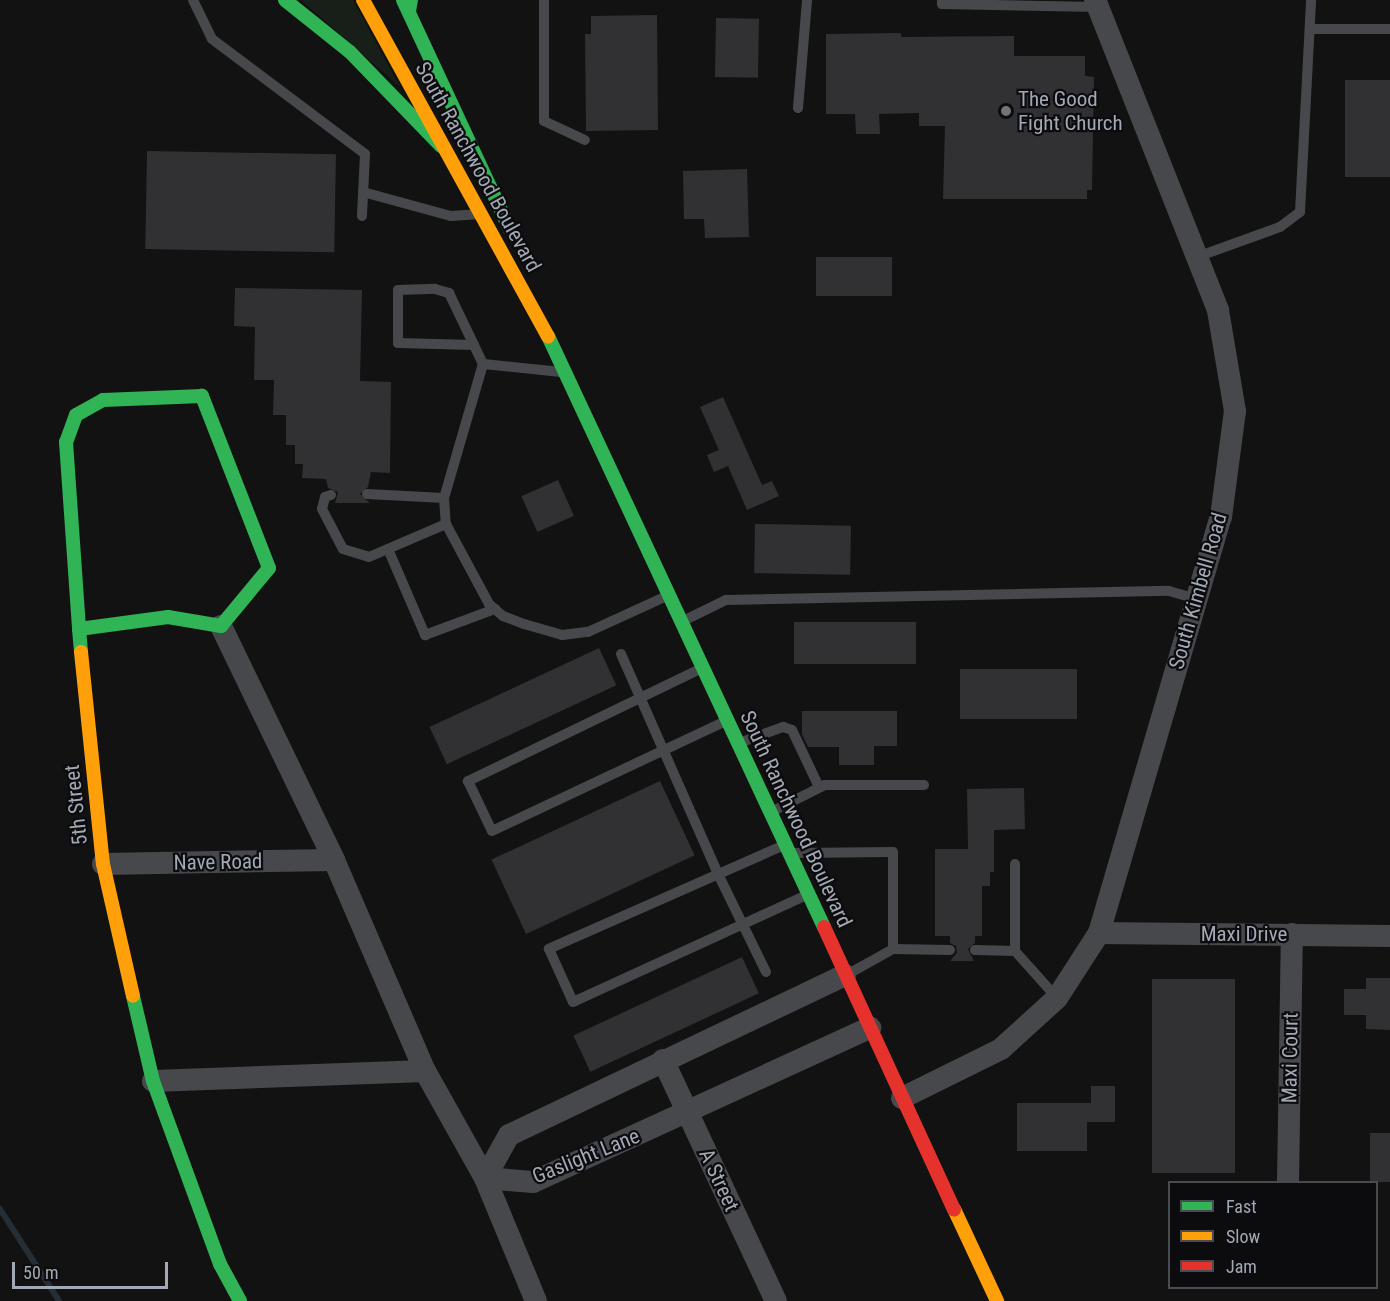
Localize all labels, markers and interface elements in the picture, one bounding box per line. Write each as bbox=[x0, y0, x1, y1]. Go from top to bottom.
street label: South Ranchwood Boulevard bbox=[410, 58, 546, 276]
place label: The Good Fight Church bbox=[1018, 86, 1123, 136]
marker: The Good Fight Church bbox=[999, 104, 1013, 118]
street label: South Kimbell Road bbox=[1164, 510, 1232, 672]
street label: South Ranchwood Boulevard bbox=[735, 707, 857, 931]
street label: 5th Street bbox=[59, 764, 93, 846]
street label: Nave Road bbox=[173, 849, 263, 875]
street label: Maxi Drive bbox=[1201, 921, 1287, 947]
street label: Maxi Court bbox=[1277, 1013, 1303, 1103]
street label: Gaslight Lane bbox=[529, 1123, 643, 1189]
street label: A Street bbox=[694, 1145, 744, 1215]
legend bbox=[1168, 1181, 1378, 1289]
text: Fast bbox=[1226, 1196, 1257, 1217]
text: Slow bbox=[1226, 1226, 1260, 1247]
scale bar bbox=[15, 1250, 171, 1288]
text: Jam bbox=[1226, 1256, 1257, 1277]
text: 50 m bbox=[23, 1262, 58, 1283]

